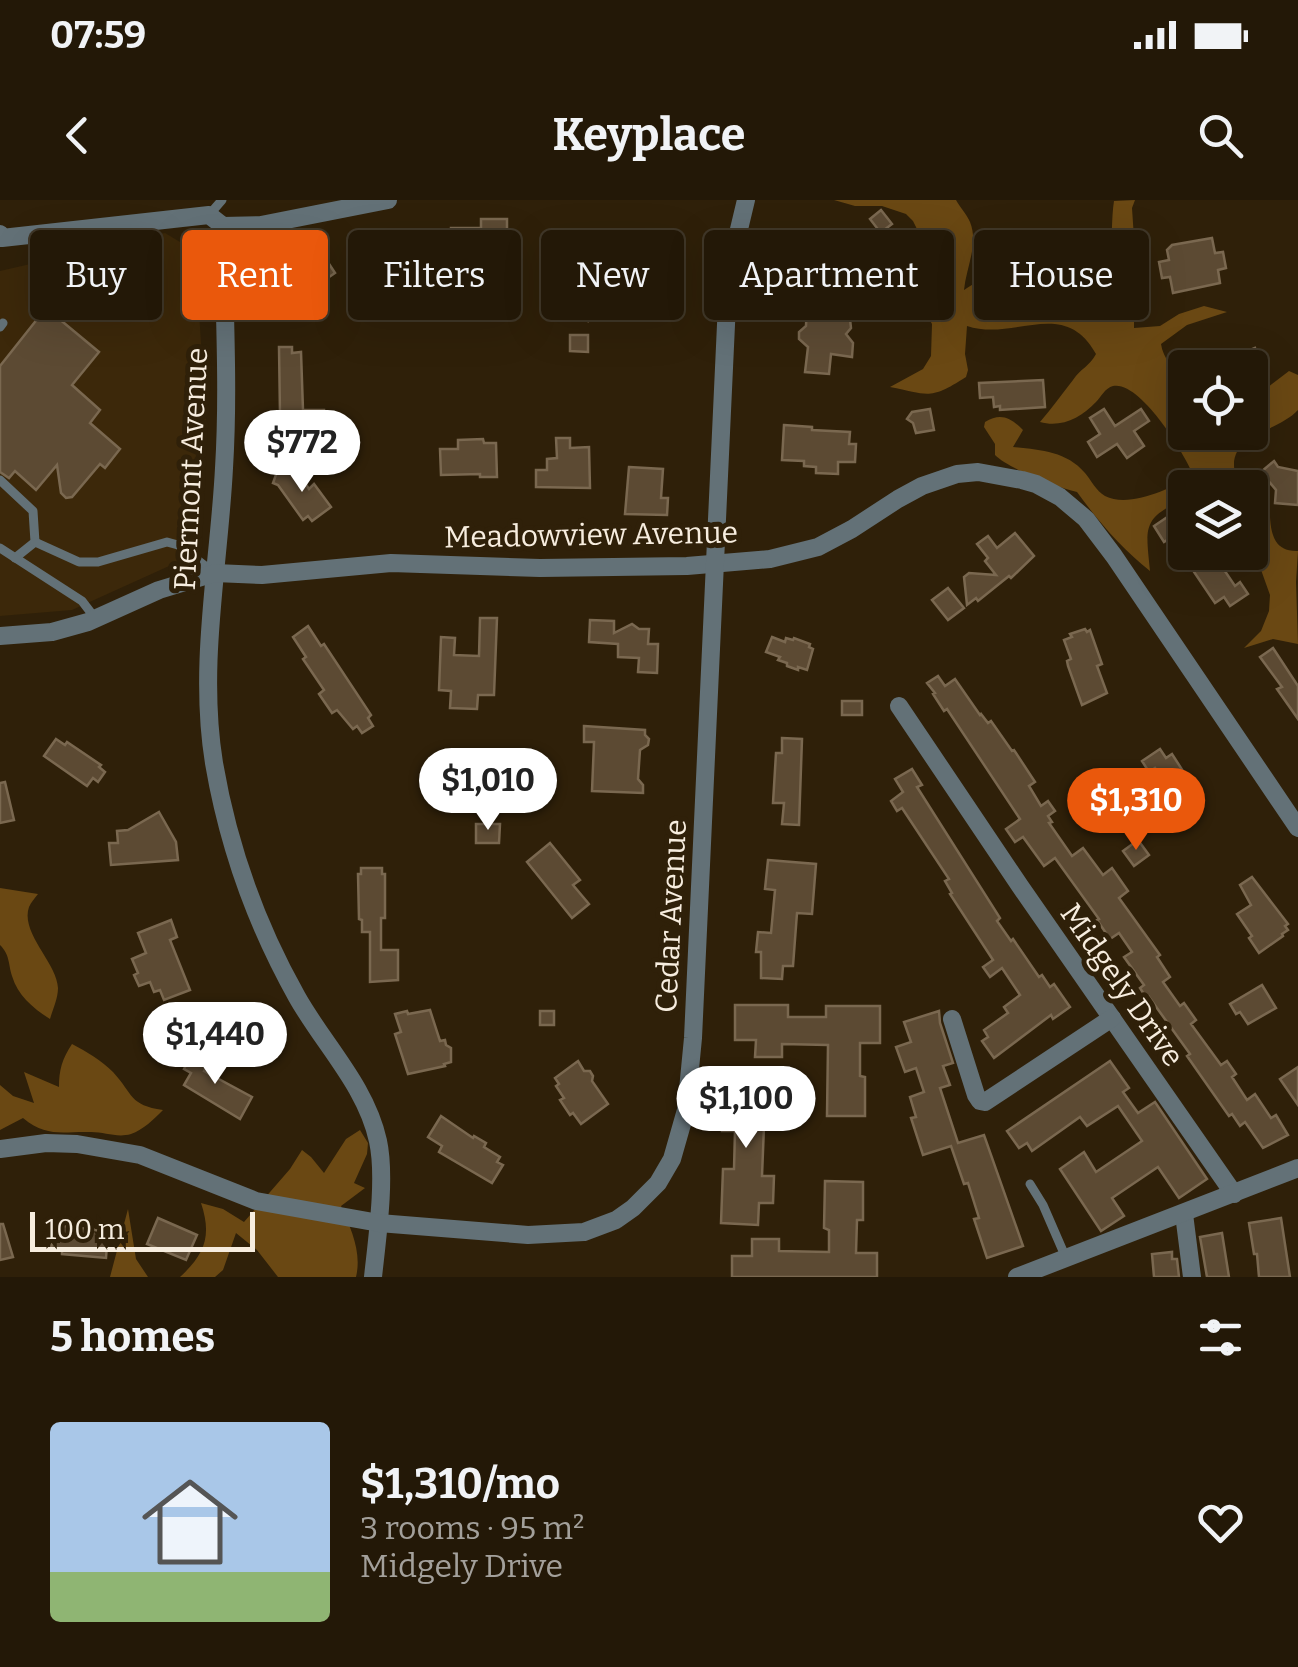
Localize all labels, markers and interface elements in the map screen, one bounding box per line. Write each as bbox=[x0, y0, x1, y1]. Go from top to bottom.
text: 07:59 bbox=[50, 12, 146, 58]
icon: back bbox=[50, 108, 105, 163]
text: Keyplace bbox=[552, 108, 746, 162]
icon: search bbox=[1193, 108, 1248, 163]
chip: Buy bbox=[30, 230, 162, 320]
chip: Rent bbox=[182, 230, 328, 320]
chip: Filters bbox=[348, 230, 521, 320]
chip: New bbox=[541, 230, 684, 320]
chip: Apartment bbox=[704, 230, 954, 320]
chip: House bbox=[974, 230, 1149, 320]
street label: Piermont Avenue bbox=[167, 347, 215, 591]
map controls bbox=[1168, 350, 1268, 570]
button: locate bbox=[1168, 350, 1268, 450]
pin: $772 bbox=[243, 410, 361, 495]
text: $772 bbox=[266, 423, 338, 461]
button: layers bbox=[1168, 470, 1268, 570]
street label: Meadowview Avenue bbox=[444, 514, 738, 556]
pin: $1,010 bbox=[407, 748, 569, 833]
text: $1,010 bbox=[441, 761, 535, 799]
pin: $1,310 bbox=[1055, 768, 1217, 853]
text: $1,310 bbox=[1089, 781, 1183, 819]
street label: Cedar Avenue bbox=[648, 818, 694, 1014]
street label: Midgely Drive bbox=[1053, 897, 1191, 1073]
pin: $1,440 bbox=[134, 1002, 296, 1087]
text: $1,440 bbox=[165, 1015, 265, 1053]
pin: $1,100 bbox=[665, 1066, 827, 1151]
text: $1,100 bbox=[699, 1079, 793, 1117]
scale bar bbox=[30, 1207, 255, 1252]
text: 100 m bbox=[45, 1213, 125, 1246]
icon: filters bbox=[1193, 1310, 1248, 1365]
text: 5 homes bbox=[50, 1312, 215, 1362]
text: $1,310/mo bbox=[360, 1459, 560, 1509]
icon: home bbox=[130, 1462, 250, 1582]
icon: heart bbox=[1193, 1495, 1248, 1550]
text: 3 rooms · 95 m² bbox=[360, 1509, 584, 1547]
text: Midgely Drive bbox=[360, 1547, 563, 1585]

